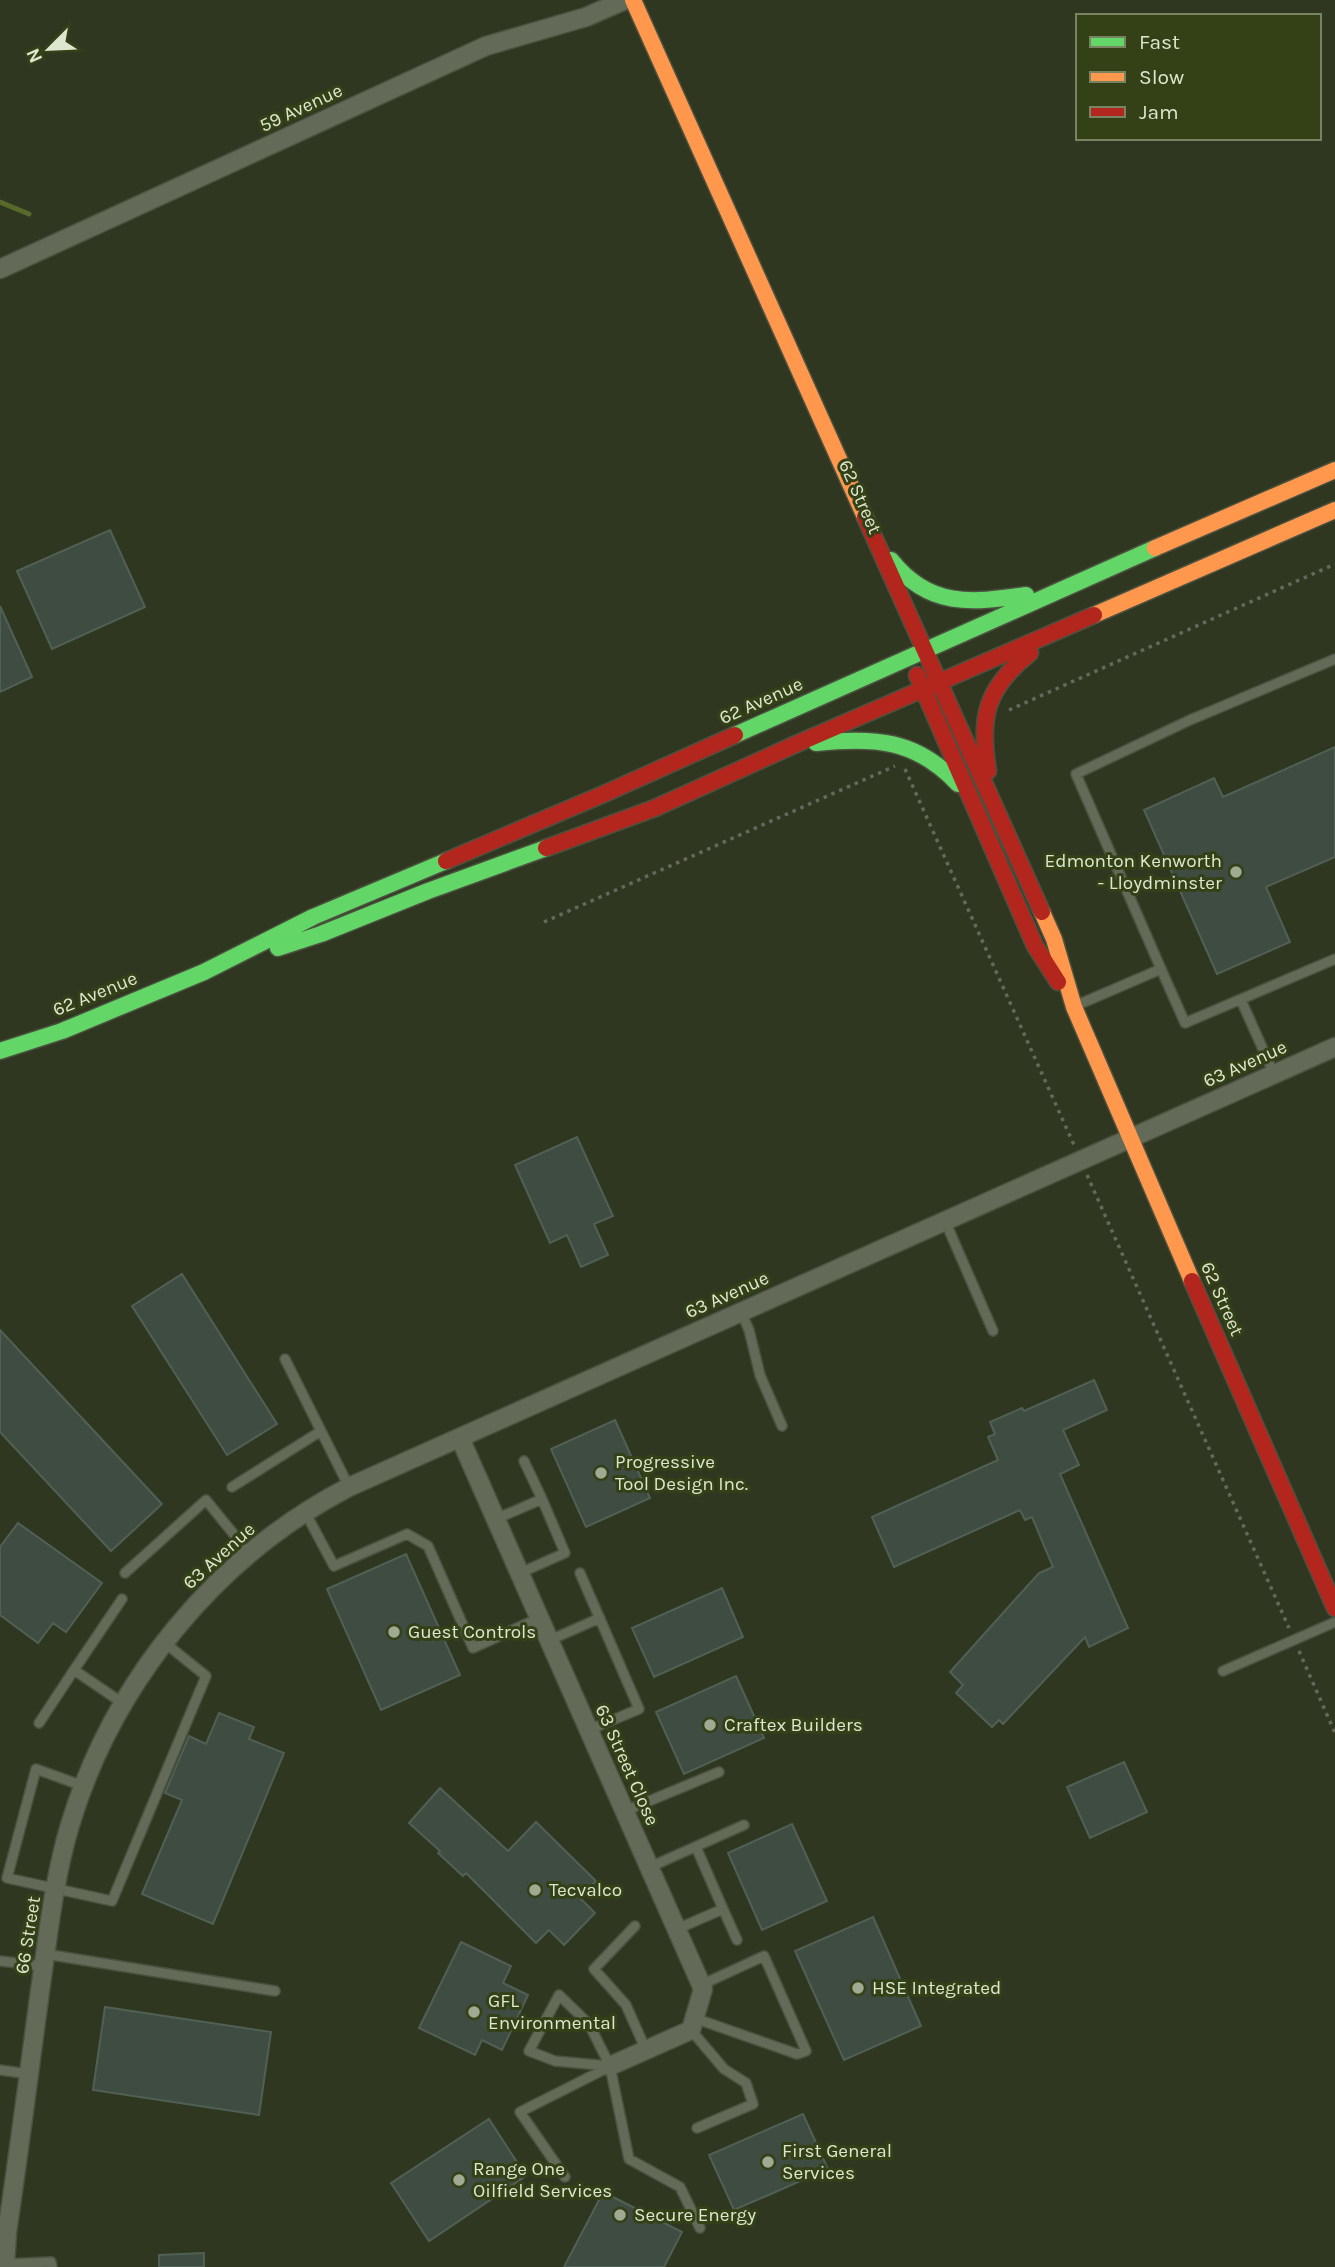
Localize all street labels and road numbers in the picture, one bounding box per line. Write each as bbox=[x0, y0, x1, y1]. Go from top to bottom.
street label: 59 Avenue bbox=[256, 79, 346, 137]
street label: 62 Street bbox=[834, 457, 886, 537]
street label: 62 Avenue bbox=[716, 673, 806, 729]
street label: 62 Avenue bbox=[50, 967, 140, 1021]
street label: 63 Avenue bbox=[1200, 1036, 1290, 1092]
street label: 62 Street bbox=[1196, 1259, 1248, 1339]
street label: 63 Avenue bbox=[682, 1267, 772, 1323]
street label: 63 Avenue bbox=[179, 1518, 259, 1594]
street label: 63 Street Close bbox=[590, 1701, 664, 1829]
street label: 66 Street bbox=[11, 1895, 45, 1975]

